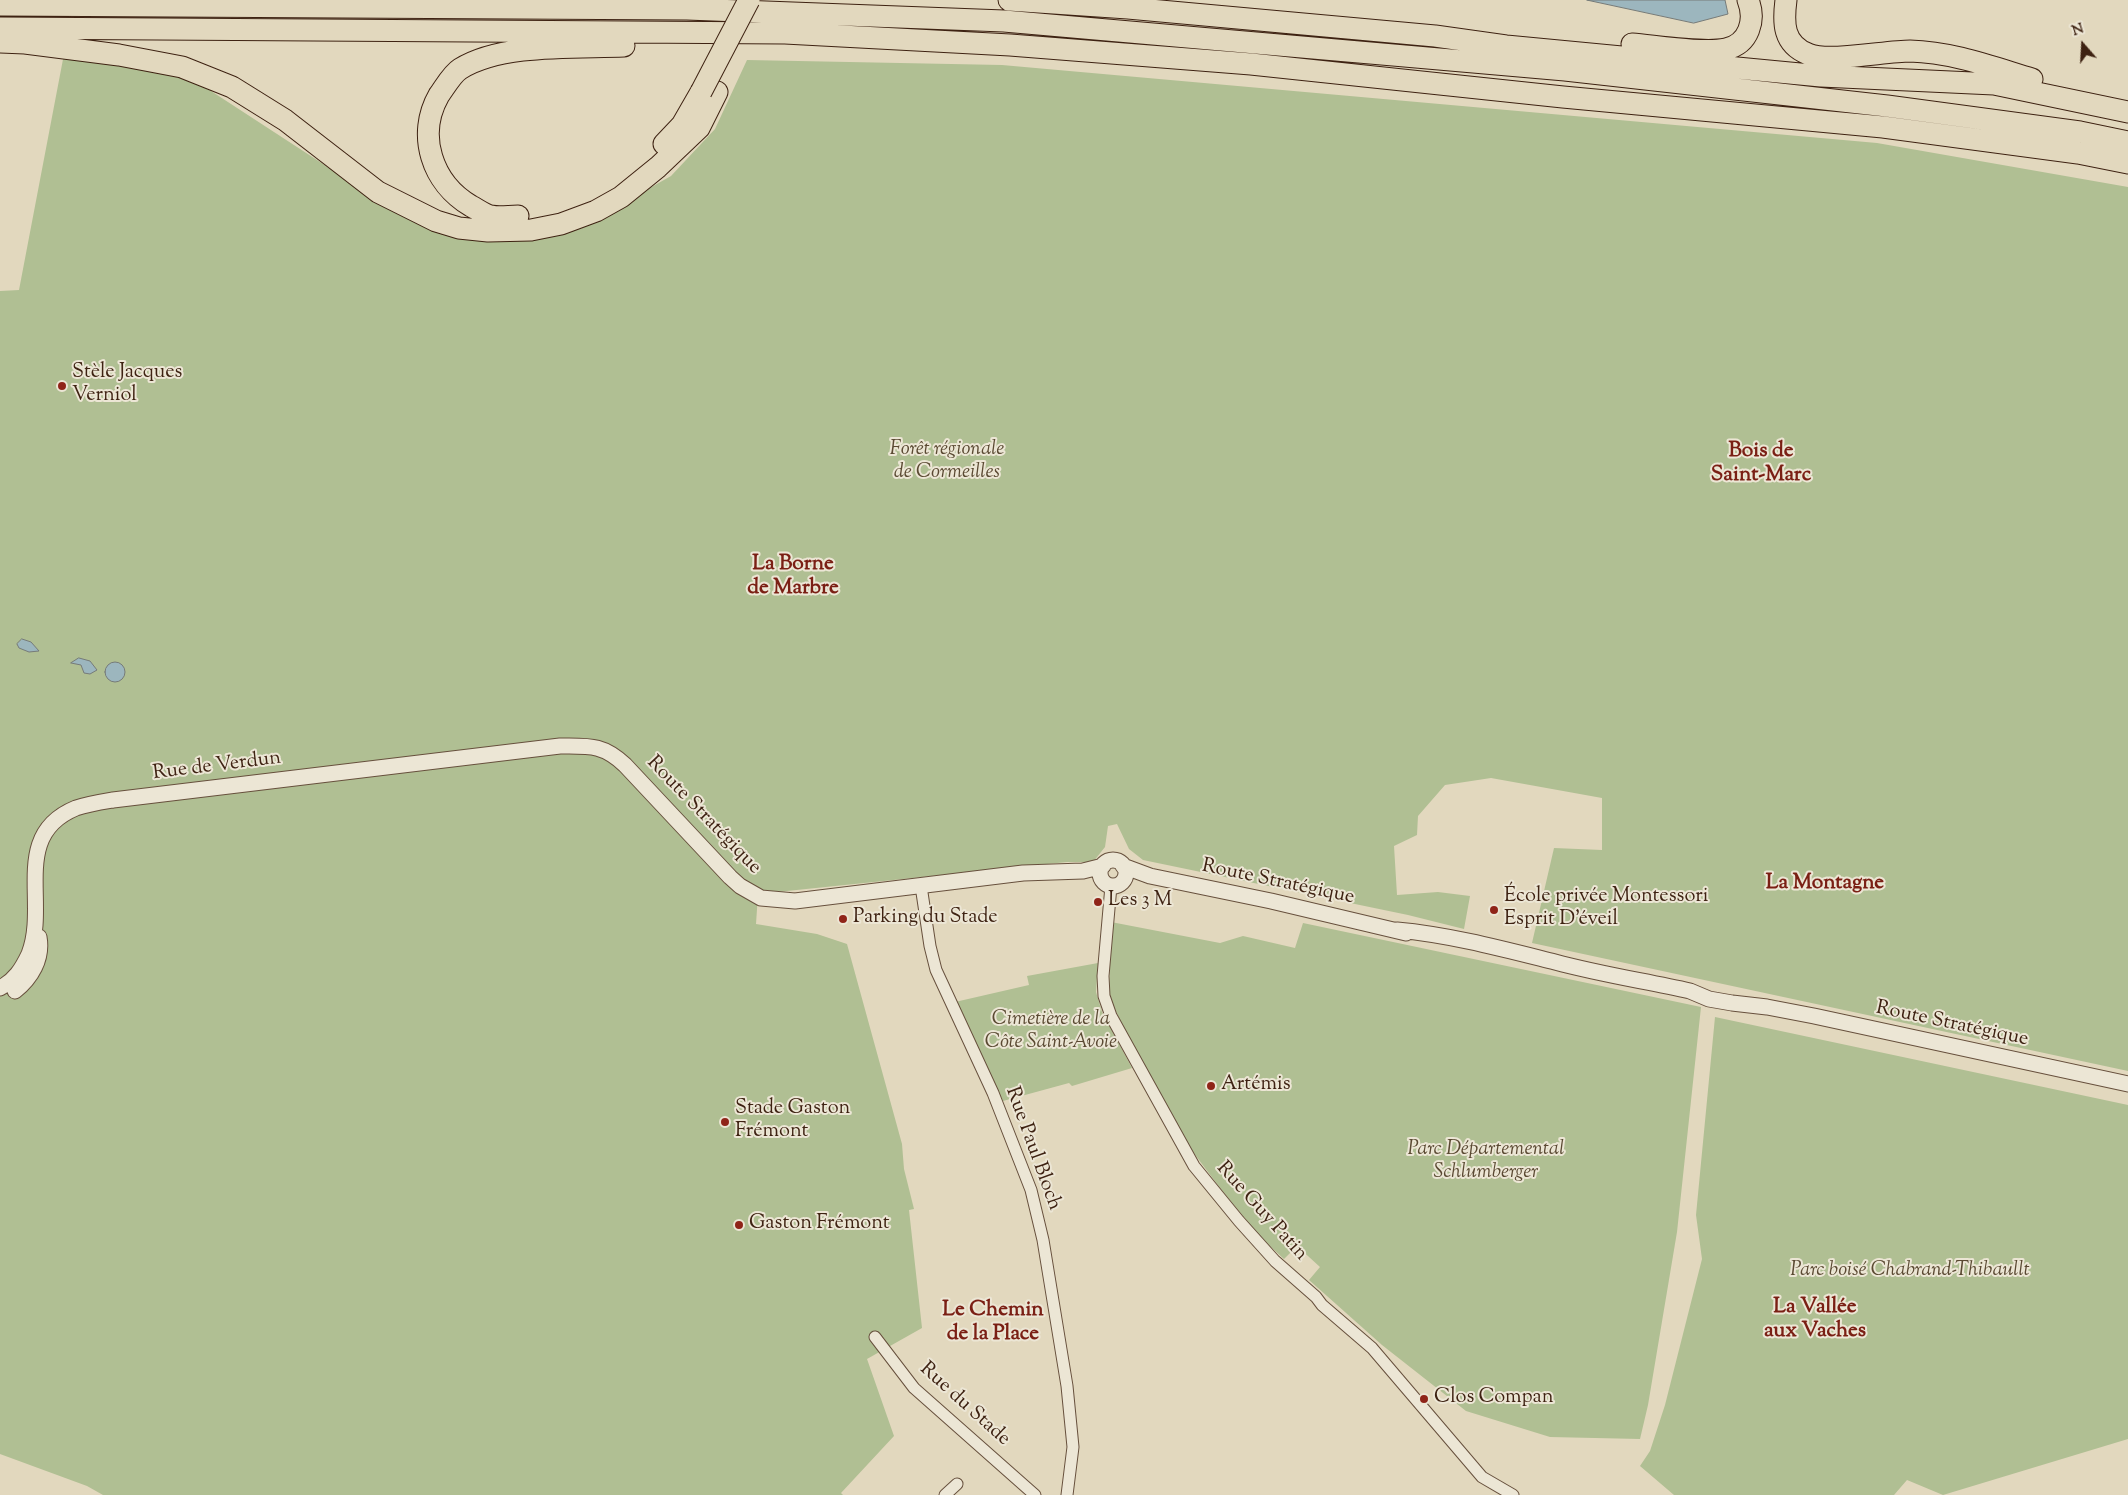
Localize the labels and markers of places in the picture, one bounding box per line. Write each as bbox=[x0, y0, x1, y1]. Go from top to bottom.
place label: Stèle Jacques Verniol bbox=[72, 362, 182, 409]
marker: Stèle Jacques Verniol bbox=[56, 380, 68, 392]
place label: École privée Montessori Esprit D'éveil bbox=[1504, 886, 1709, 933]
place label: Les 3 M bbox=[1108, 890, 1172, 914]
marker: Les 3 M bbox=[1092, 896, 1104, 908]
marker: École privée Montessori Esprit D'éveil bbox=[1488, 904, 1500, 916]
place label: Parking du Stade bbox=[853, 907, 998, 931]
marker: Parking du Stade bbox=[837, 913, 849, 925]
place label: Artémis bbox=[1221, 1074, 1291, 1098]
marker: Artémis bbox=[1205, 1080, 1217, 1092]
place label: Stade Gaston Frémont bbox=[735, 1098, 850, 1145]
marker: Stade Gaston Frémont bbox=[719, 1116, 731, 1128]
place label: Gaston Frémont bbox=[749, 1213, 890, 1237]
marker: Gaston Frémont bbox=[733, 1219, 745, 1231]
place label: Clos Compan bbox=[1434, 1387, 1554, 1411]
marker: Clos Compan bbox=[1418, 1393, 1430, 1405]

